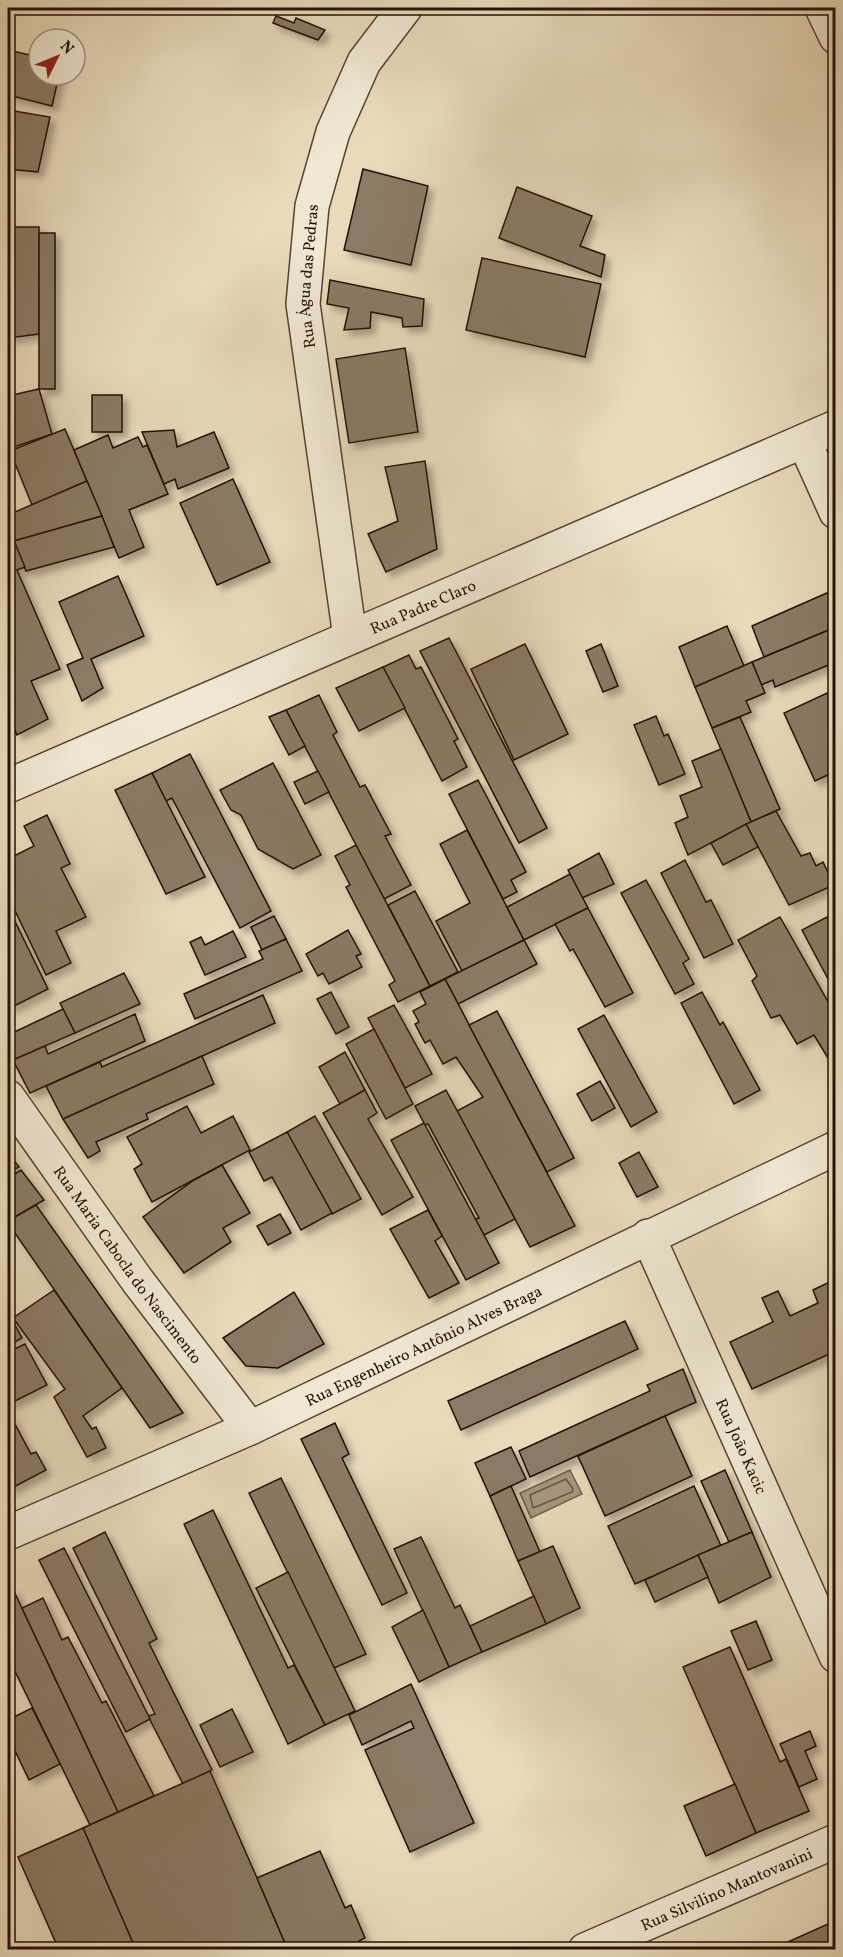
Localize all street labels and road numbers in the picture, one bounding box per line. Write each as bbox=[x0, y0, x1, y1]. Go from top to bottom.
street label: Rua Água das Pedras bbox=[294, 203, 325, 350]
street label: Rua Padre Claro bbox=[367, 575, 480, 641]
street label: Rua Maria Cabocla do Nascimento bbox=[47, 1162, 206, 1369]
street label: Rua Engenheiro Antônio Alves Braga bbox=[302, 1281, 546, 1413]
street label: Rua João Kacic bbox=[709, 1395, 771, 1498]
street label: Rua Silvilino Mantovanini bbox=[638, 1843, 817, 1937]

